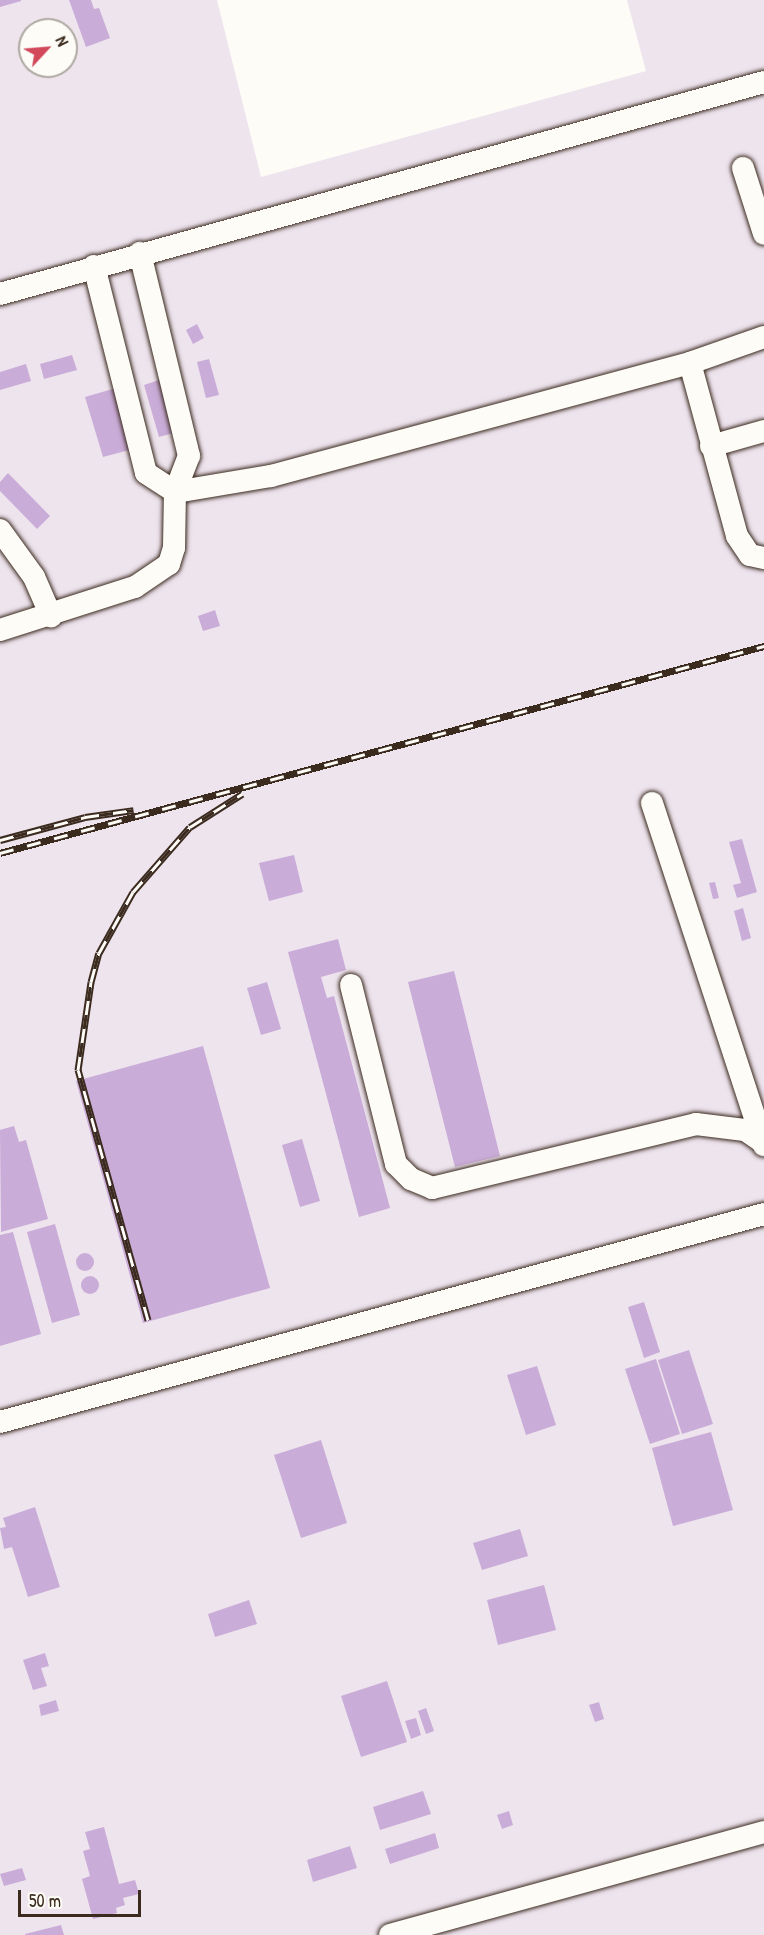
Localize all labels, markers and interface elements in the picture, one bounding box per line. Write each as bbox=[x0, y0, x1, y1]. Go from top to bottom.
north arrow bbox=[18, 18, 78, 78]
text: N bbox=[51, 32, 74, 50]
scale bar bbox=[21, 1878, 144, 1916]
text: 50 m bbox=[29, 1888, 61, 1913]

